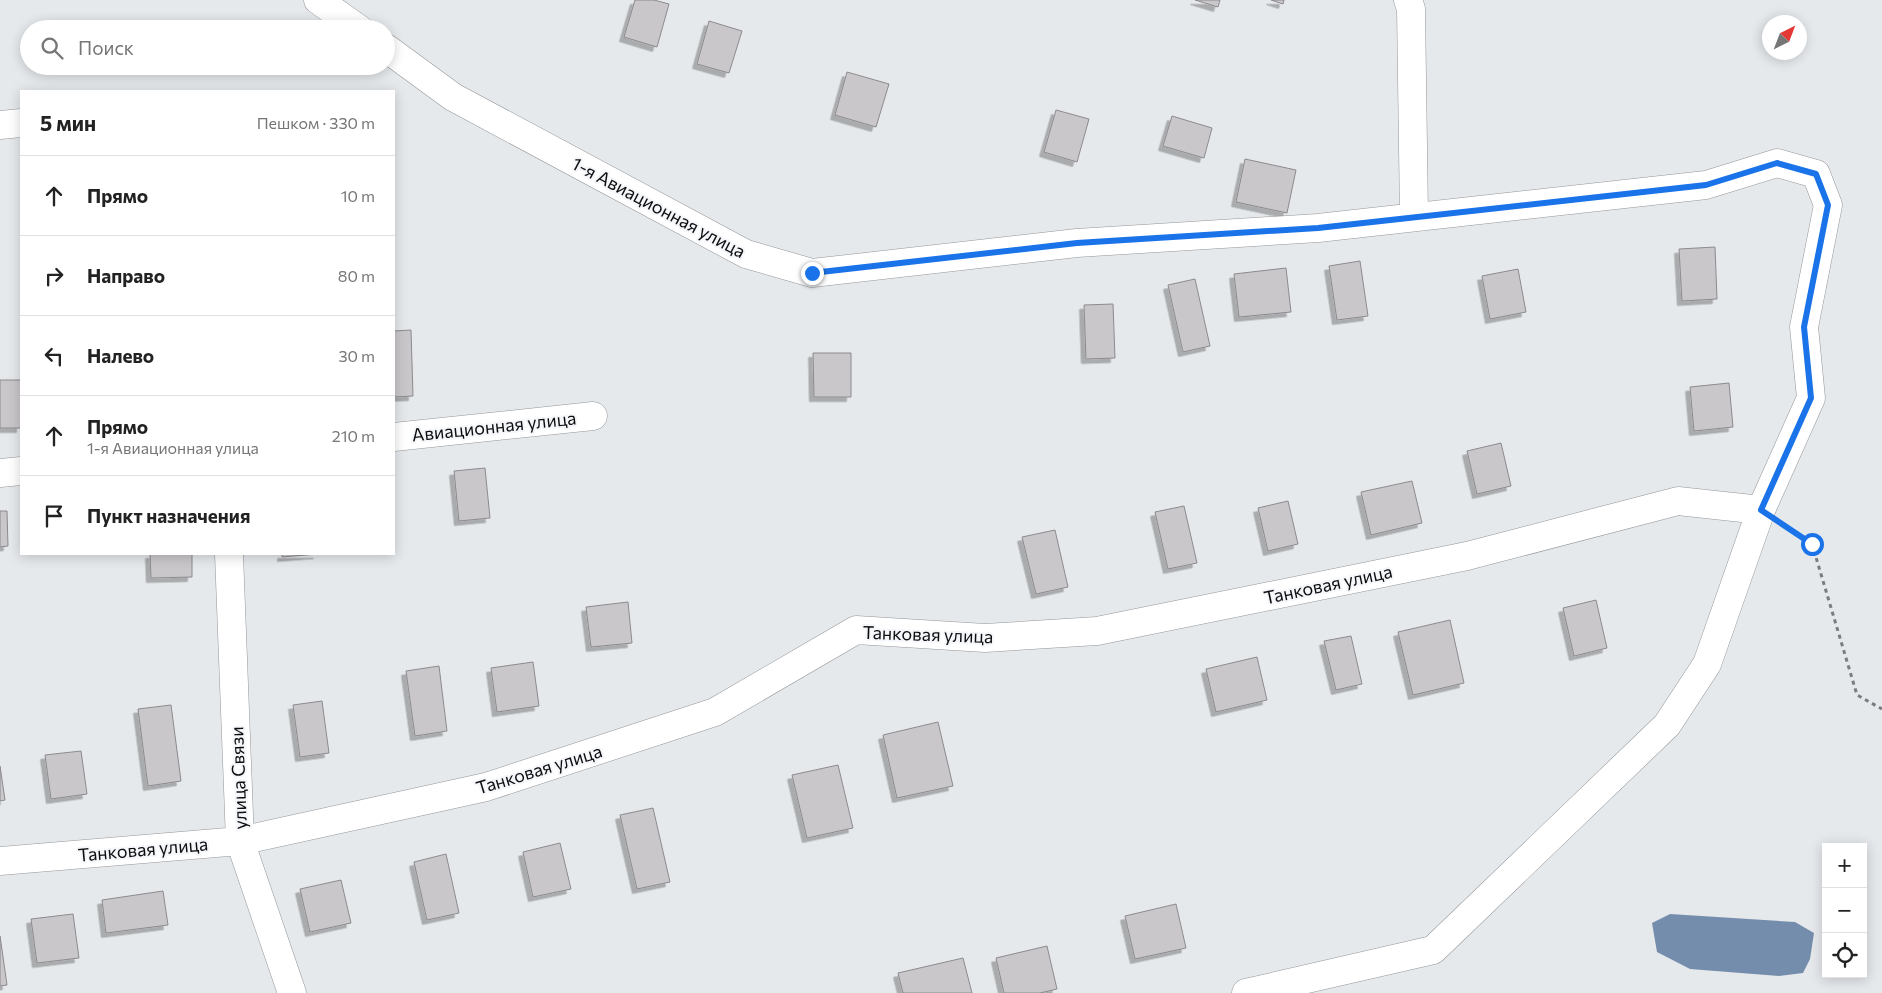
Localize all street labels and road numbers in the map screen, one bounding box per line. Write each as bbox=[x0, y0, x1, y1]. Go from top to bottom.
street label: 1-я Авиационная улица bbox=[568, 152, 750, 262]
street label: Авиационная улица bbox=[411, 406, 577, 446]
street label: Танковая улица bbox=[1262, 560, 1394, 608]
street label: Танковая улица bbox=[862, 621, 994, 647]
street label: улица Связи bbox=[225, 726, 251, 830]
street label: Танковая улица bbox=[473, 739, 605, 799]
street label: Танковая улица bbox=[77, 832, 209, 866]

